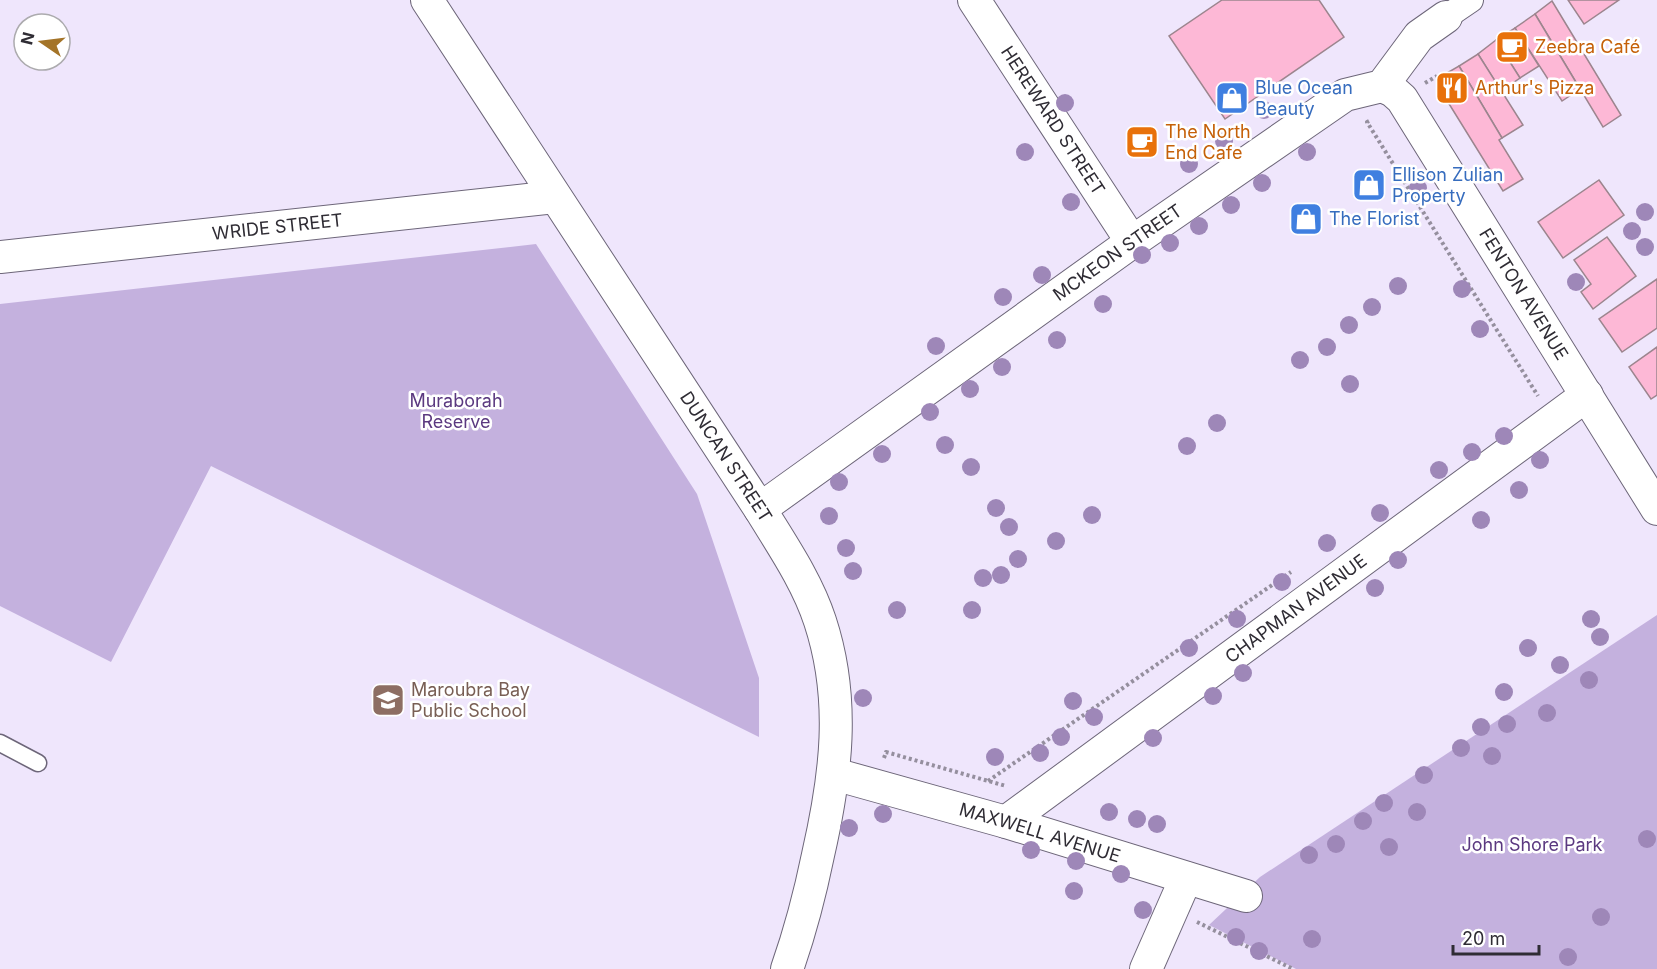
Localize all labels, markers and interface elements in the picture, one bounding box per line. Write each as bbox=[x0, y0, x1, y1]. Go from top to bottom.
north arrow bbox=[12, 12, 72, 72]
cafe icon: Zeebra Café bbox=[1494, 29, 1530, 65]
text: N bbox=[16, 30, 39, 47]
place label: Zeebra Café bbox=[1535, 36, 1640, 57]
street label: HEREWARD STREET bbox=[997, 42, 1109, 199]
restaurant icon: Arthur's Pizza bbox=[1434, 70, 1470, 106]
place label: Blue Ocean Beauty bbox=[1255, 77, 1353, 119]
place label: Arthur's Pizza bbox=[1475, 77, 1594, 98]
shop icon: Blue Ocean Beauty bbox=[1214, 80, 1250, 116]
place label: The North End Cafe bbox=[1165, 121, 1251, 163]
cafe icon: The North End Cafe bbox=[1124, 124, 1160, 160]
place label: Ellison Zulian Property bbox=[1392, 164, 1503, 206]
shop icon: Ellison Zulian Property bbox=[1351, 167, 1387, 203]
street label: MCKEON STREET bbox=[1049, 200, 1186, 305]
shop icon: The Florist bbox=[1288, 201, 1324, 237]
place label: The Florist bbox=[1329, 208, 1420, 229]
street label: WRIDE STREET bbox=[211, 209, 344, 244]
street label: FENTON AVENUE bbox=[1475, 224, 1573, 363]
street label: DUNCAN STREET bbox=[676, 387, 777, 526]
park label: Muraborah Reserve bbox=[409, 390, 503, 432]
street label: CHAPMAN AVENUE bbox=[1221, 550, 1371, 667]
place label: Maroubra Bay Public School bbox=[411, 679, 530, 721]
school or university icon: Maroubra Bay Public School bbox=[370, 682, 406, 718]
street label: MAXWELL AVENUE bbox=[957, 798, 1123, 867]
park label: John Shore Park bbox=[1462, 834, 1603, 855]
scale bar bbox=[1453, 918, 1538, 956]
text: 20 m bbox=[1462, 928, 1505, 949]

